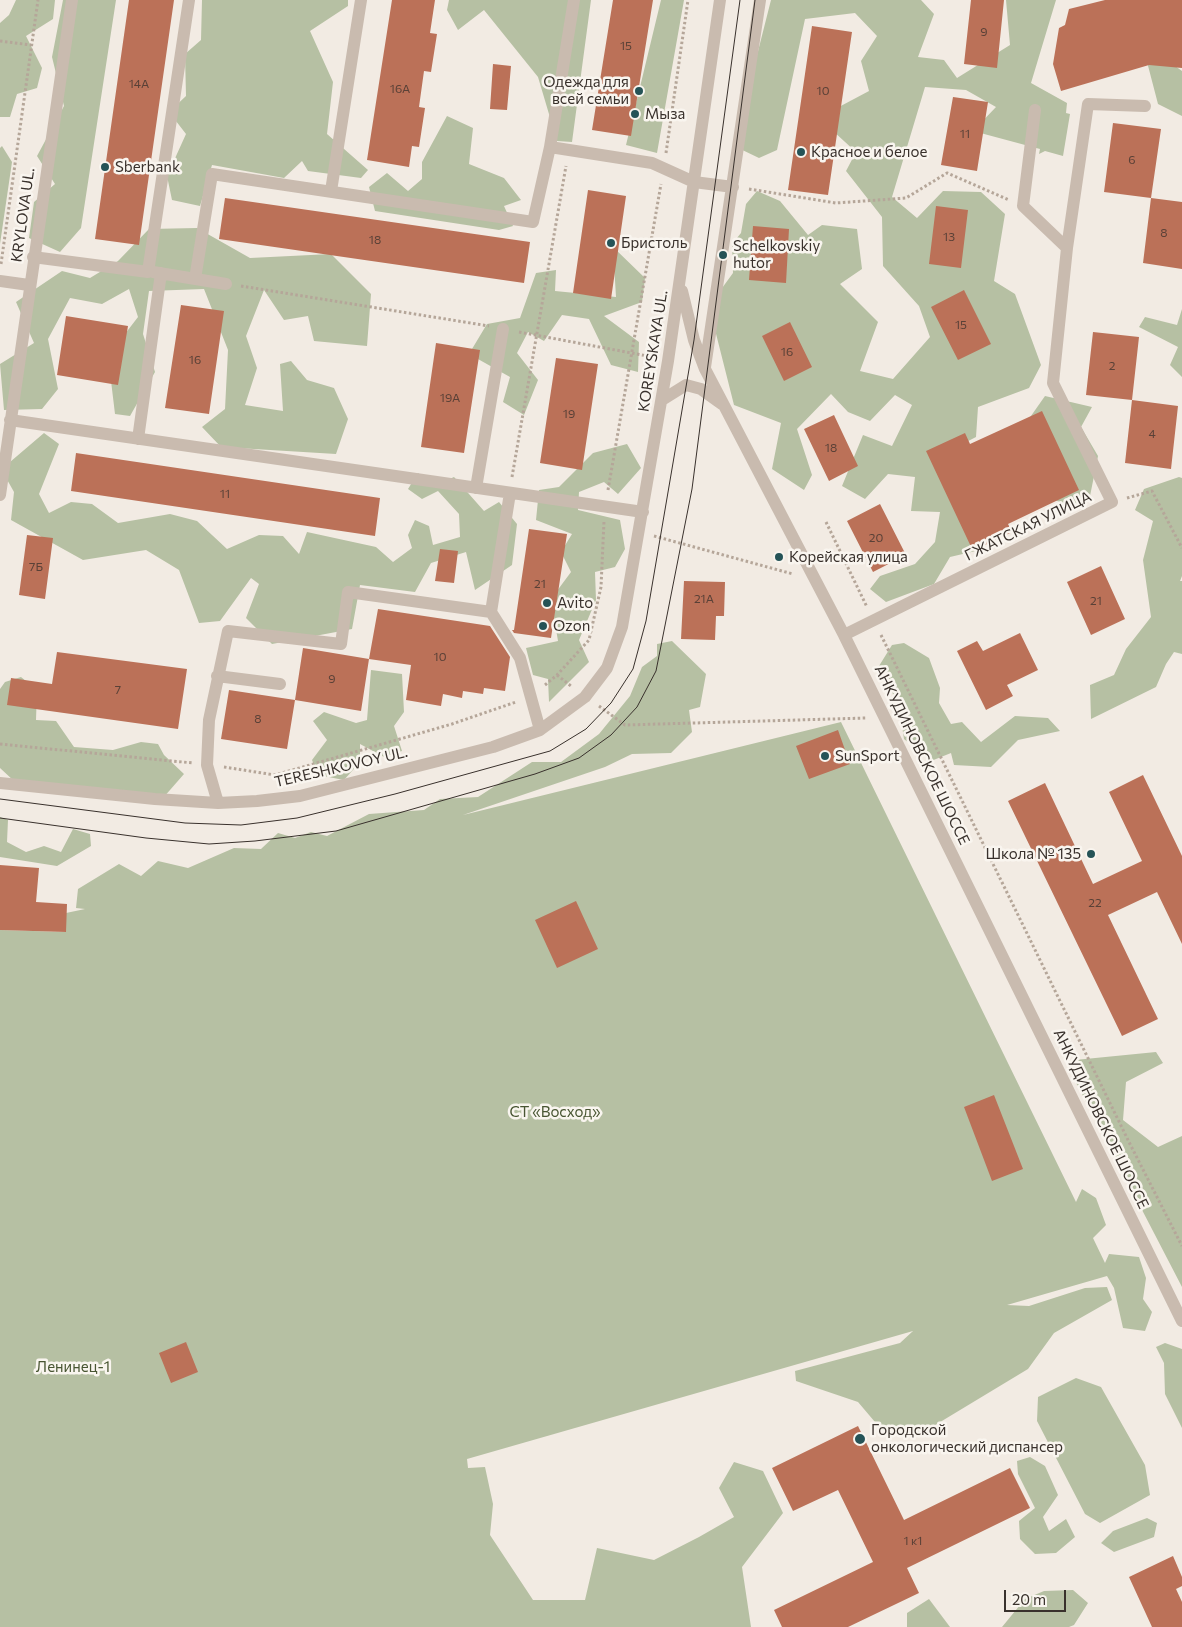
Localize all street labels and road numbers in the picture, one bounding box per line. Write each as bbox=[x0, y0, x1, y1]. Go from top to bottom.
street label: KRYLOVA UL. bbox=[7, 167, 39, 263]
street label: KOREYSKAYA UL. bbox=[635, 289, 671, 413]
street label: ГЖАТСКАЯ УЛИЦА bbox=[962, 487, 1094, 565]
street label: АНКУДИНОВСКОЕ ШОССЕ bbox=[871, 662, 973, 848]
street label: TERESHKOVOY UL. bbox=[273, 743, 409, 791]
street label: АНКУДИНОВСКОЕ ШОССЕ bbox=[1050, 1026, 1152, 1212]

